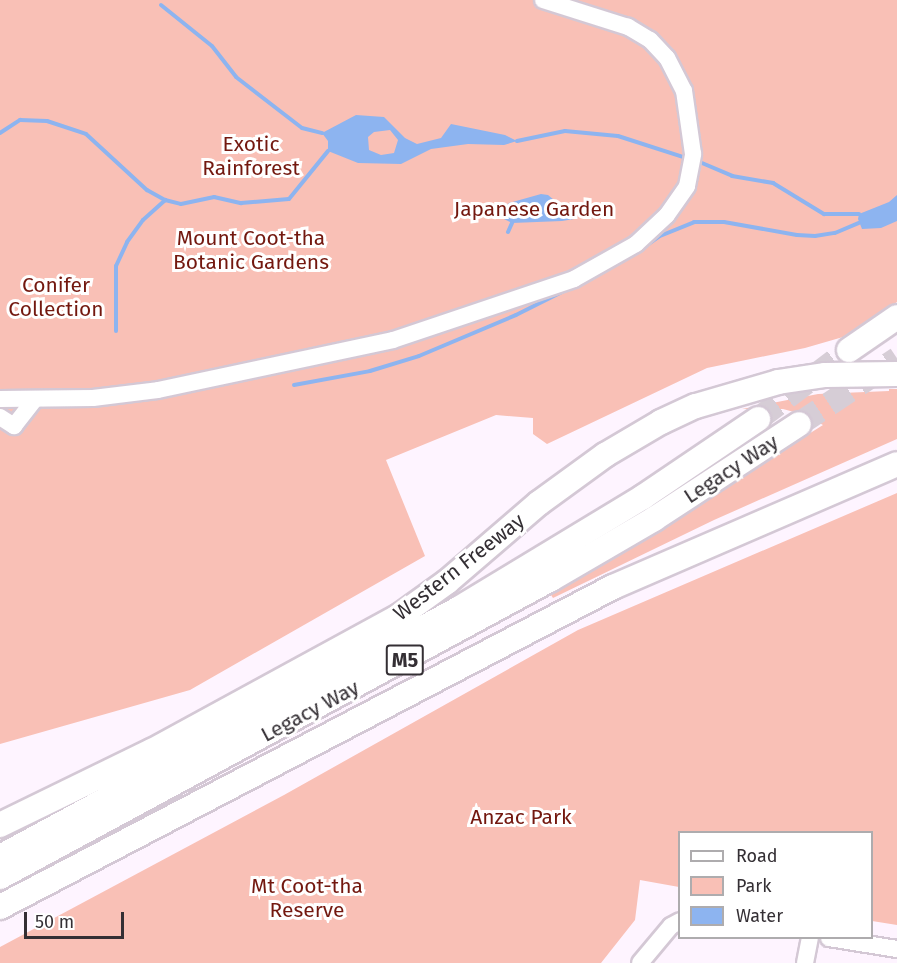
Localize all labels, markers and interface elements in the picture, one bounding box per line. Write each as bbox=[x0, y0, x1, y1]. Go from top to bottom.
park label: Exotic Rainforest bbox=[202, 131, 300, 181]
park label: Japanese Garden bbox=[454, 196, 614, 222]
park label: Mount Coot-tha Botanic Gardens bbox=[173, 225, 329, 275]
park label: Conifer Collection bbox=[8, 272, 104, 322]
street label: Legacy Way bbox=[679, 429, 783, 509]
street label: Western Freeway bbox=[388, 508, 530, 626]
road number: M5 bbox=[386, 643, 424, 677]
street label: Legacy Way bbox=[257, 675, 363, 747]
park label: Anzac Park bbox=[470, 804, 572, 830]
legend bbox=[678, 831, 873, 939]
text: Road bbox=[736, 845, 778, 867]
park label: Mt Coot-tha Reserve bbox=[251, 873, 363, 923]
text: Park bbox=[736, 875, 771, 897]
scale bar bbox=[27, 900, 128, 938]
text: Water bbox=[736, 905, 783, 927]
text: 50 m bbox=[35, 911, 74, 933]

